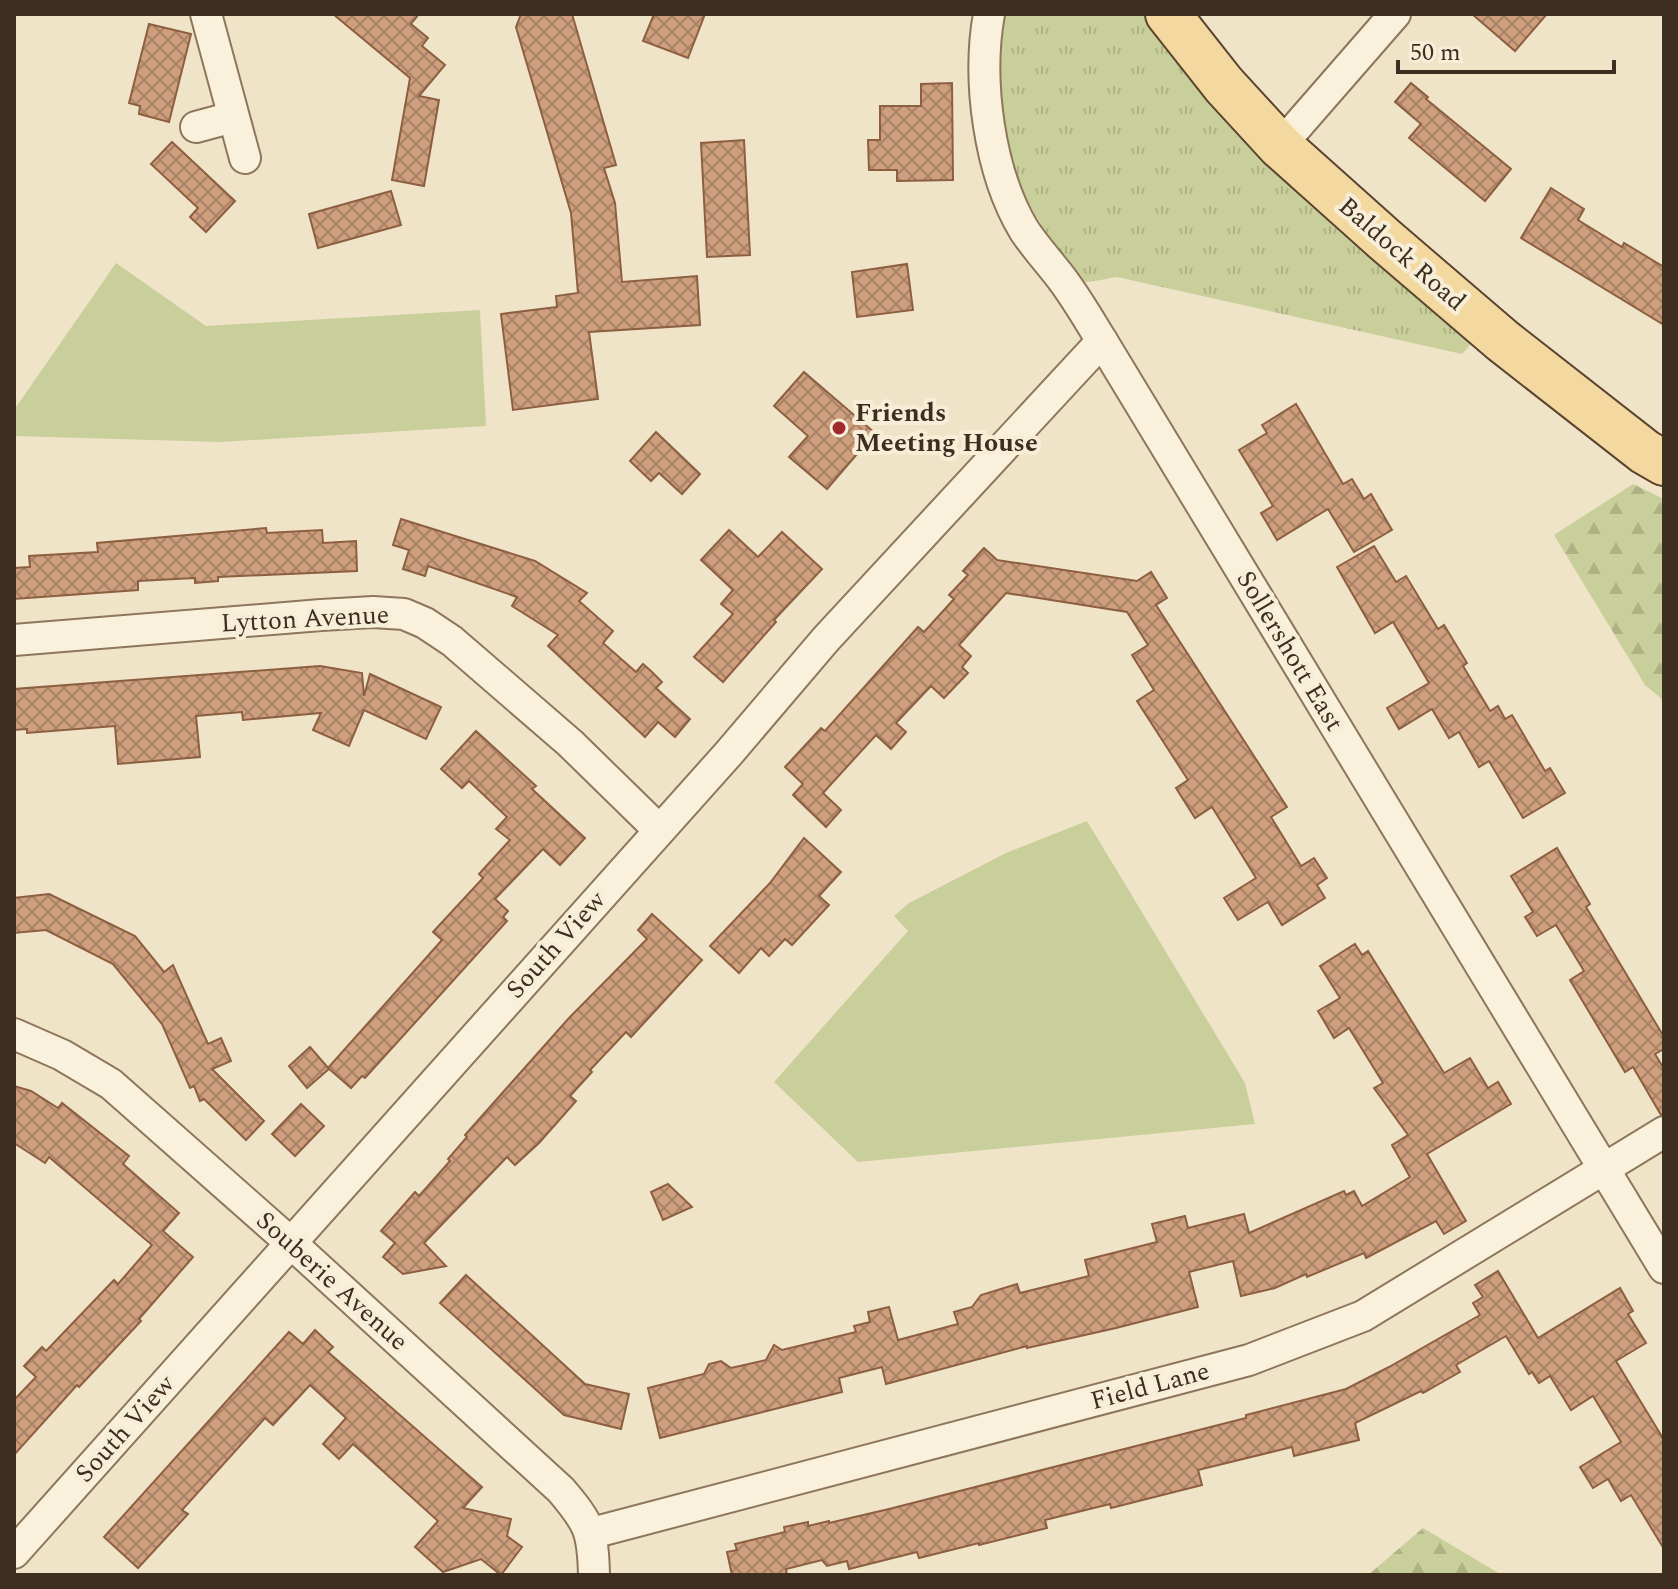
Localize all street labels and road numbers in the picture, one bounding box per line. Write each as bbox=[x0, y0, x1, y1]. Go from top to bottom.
street label: Baldock Road bbox=[1329, 187, 1475, 321]
street label: Sollershott East bbox=[1226, 563, 1354, 739]
street label: Lytton Avenue bbox=[220, 595, 390, 643]
street label: South View bbox=[497, 881, 616, 1008]
street label: Souberie Avenue bbox=[247, 1201, 417, 1361]
street label: Field Lane bbox=[1086, 1351, 1214, 1421]
street label: South View bbox=[66, 1365, 185, 1492]

